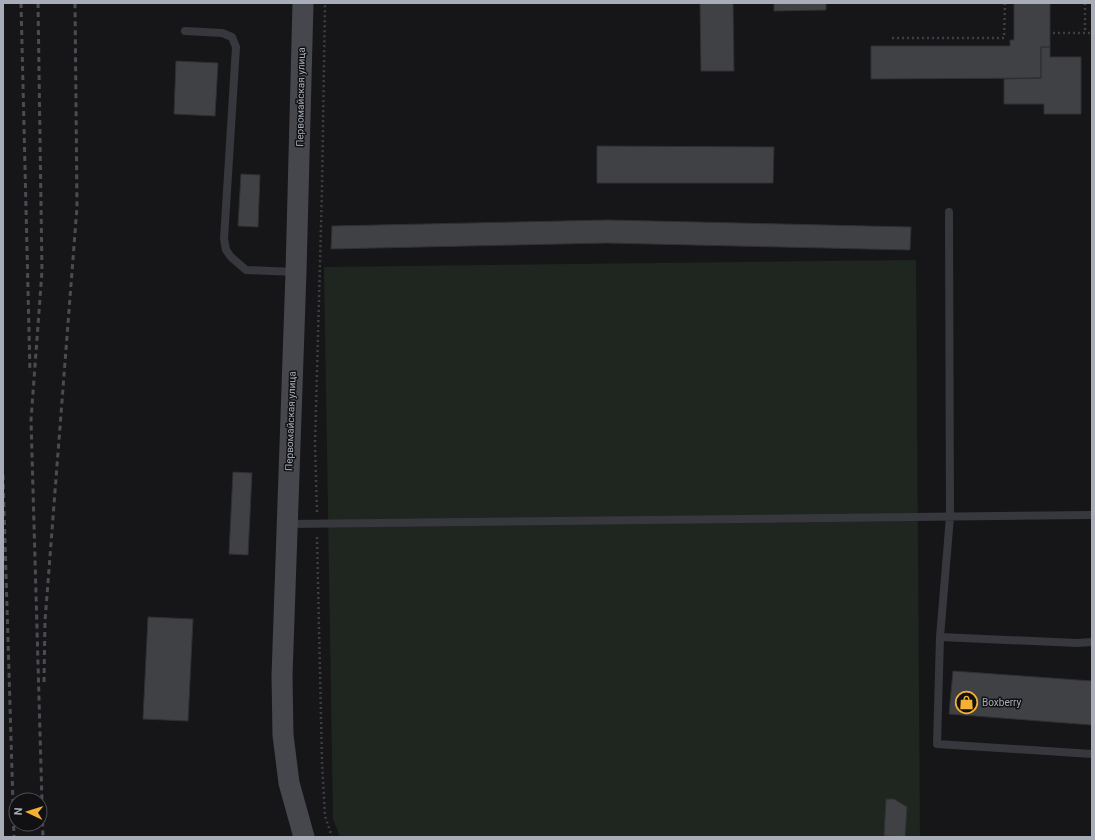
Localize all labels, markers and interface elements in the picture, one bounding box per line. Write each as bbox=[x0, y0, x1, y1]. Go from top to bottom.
street label: Первомайская улица bbox=[294, 47, 307, 147]
street label: Первомайская улица bbox=[283, 371, 298, 471]
shop icon: Boxberry bbox=[954, 689, 980, 715]
place label: Boxberry bbox=[982, 697, 1022, 708]
north arrow bbox=[8, 792, 48, 832]
text: N bbox=[12, 807, 25, 816]

